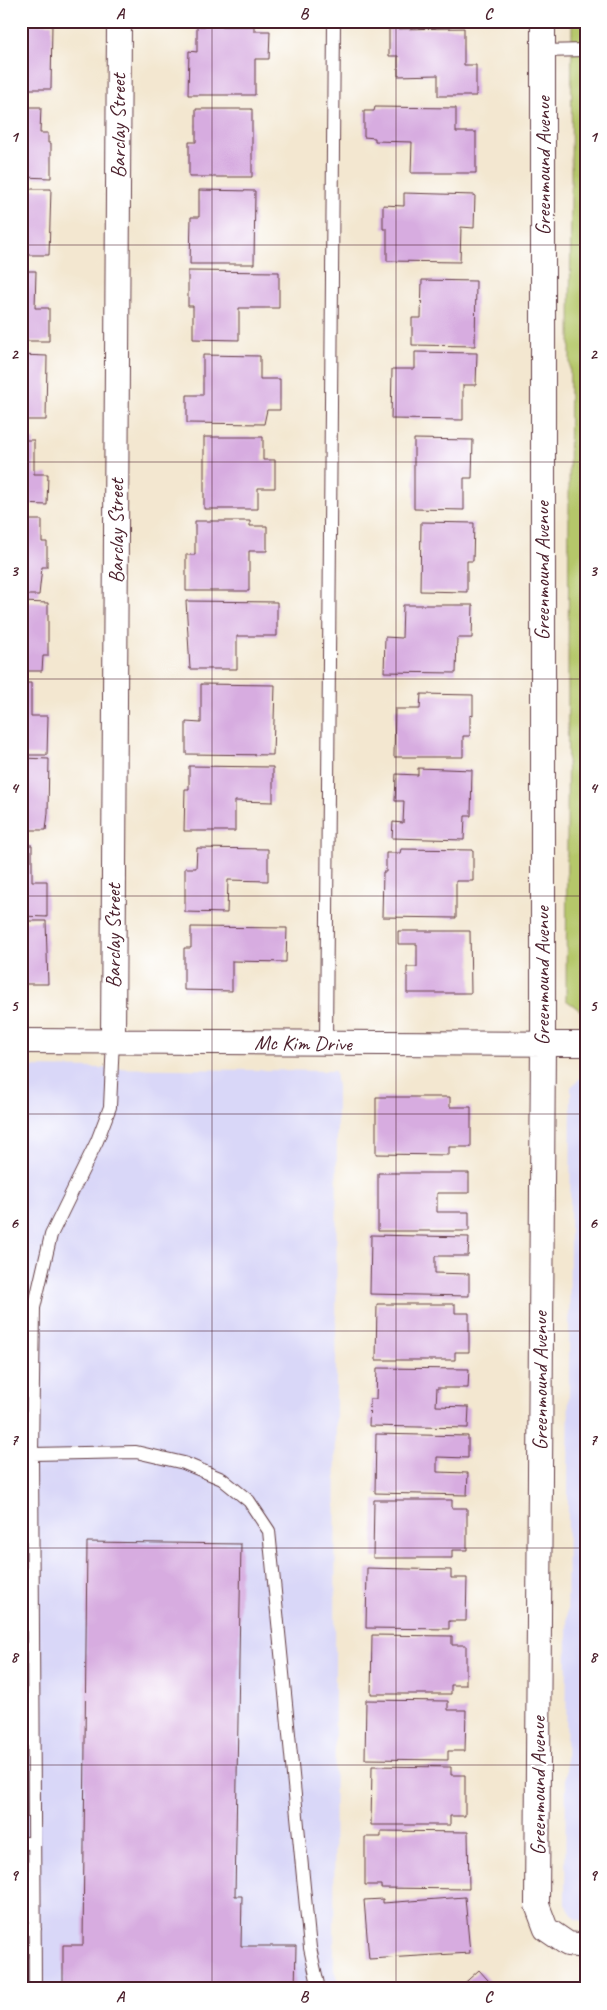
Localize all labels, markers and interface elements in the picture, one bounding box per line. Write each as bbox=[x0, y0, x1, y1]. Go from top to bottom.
text: A bbox=[116, 4, 126, 24]
text: B bbox=[300, 4, 310, 24]
text: C bbox=[484, 4, 494, 24]
street label: Barclay Street bbox=[105, 72, 131, 178]
street label: Greenmound Avenue bbox=[530, 94, 556, 235]
text: 1 bbox=[10, 127, 19, 147]
text: 1 bbox=[589, 127, 598, 147]
text: 2 bbox=[10, 344, 19, 364]
text: 2 bbox=[589, 344, 598, 364]
street label: Barclay Street bbox=[103, 477, 129, 583]
street label: Greenmound Avenue bbox=[529, 499, 555, 640]
text: 3 bbox=[10, 561, 19, 581]
text: 3 bbox=[589, 561, 598, 581]
text: 4 bbox=[10, 778, 19, 798]
text: 4 bbox=[589, 778, 598, 798]
street label: Barclay Street bbox=[100, 882, 126, 988]
street label: Greenmound Avenue bbox=[529, 904, 555, 1045]
text: 5 bbox=[11, 996, 20, 1016]
text: 5 bbox=[590, 996, 599, 1016]
street label: Mc Kim Drive bbox=[254, 1029, 353, 1057]
text: 6 bbox=[10, 1213, 19, 1233]
text: 6 bbox=[589, 1213, 598, 1233]
street label: Greenmound Avenue bbox=[527, 1309, 553, 1450]
text: 7 bbox=[10, 1430, 19, 1450]
text: 7 bbox=[589, 1430, 598, 1450]
text: 8 bbox=[10, 1647, 19, 1667]
text: 8 bbox=[589, 1647, 598, 1667]
street label: Greenmound Avenue bbox=[525, 1714, 551, 1855]
text: 9 bbox=[10, 1865, 19, 1885]
text: 9 bbox=[589, 1865, 598, 1885]
text: A bbox=[116, 1987, 126, 2007]
text: B bbox=[300, 1987, 310, 2007]
text: C bbox=[484, 1987, 494, 2007]

